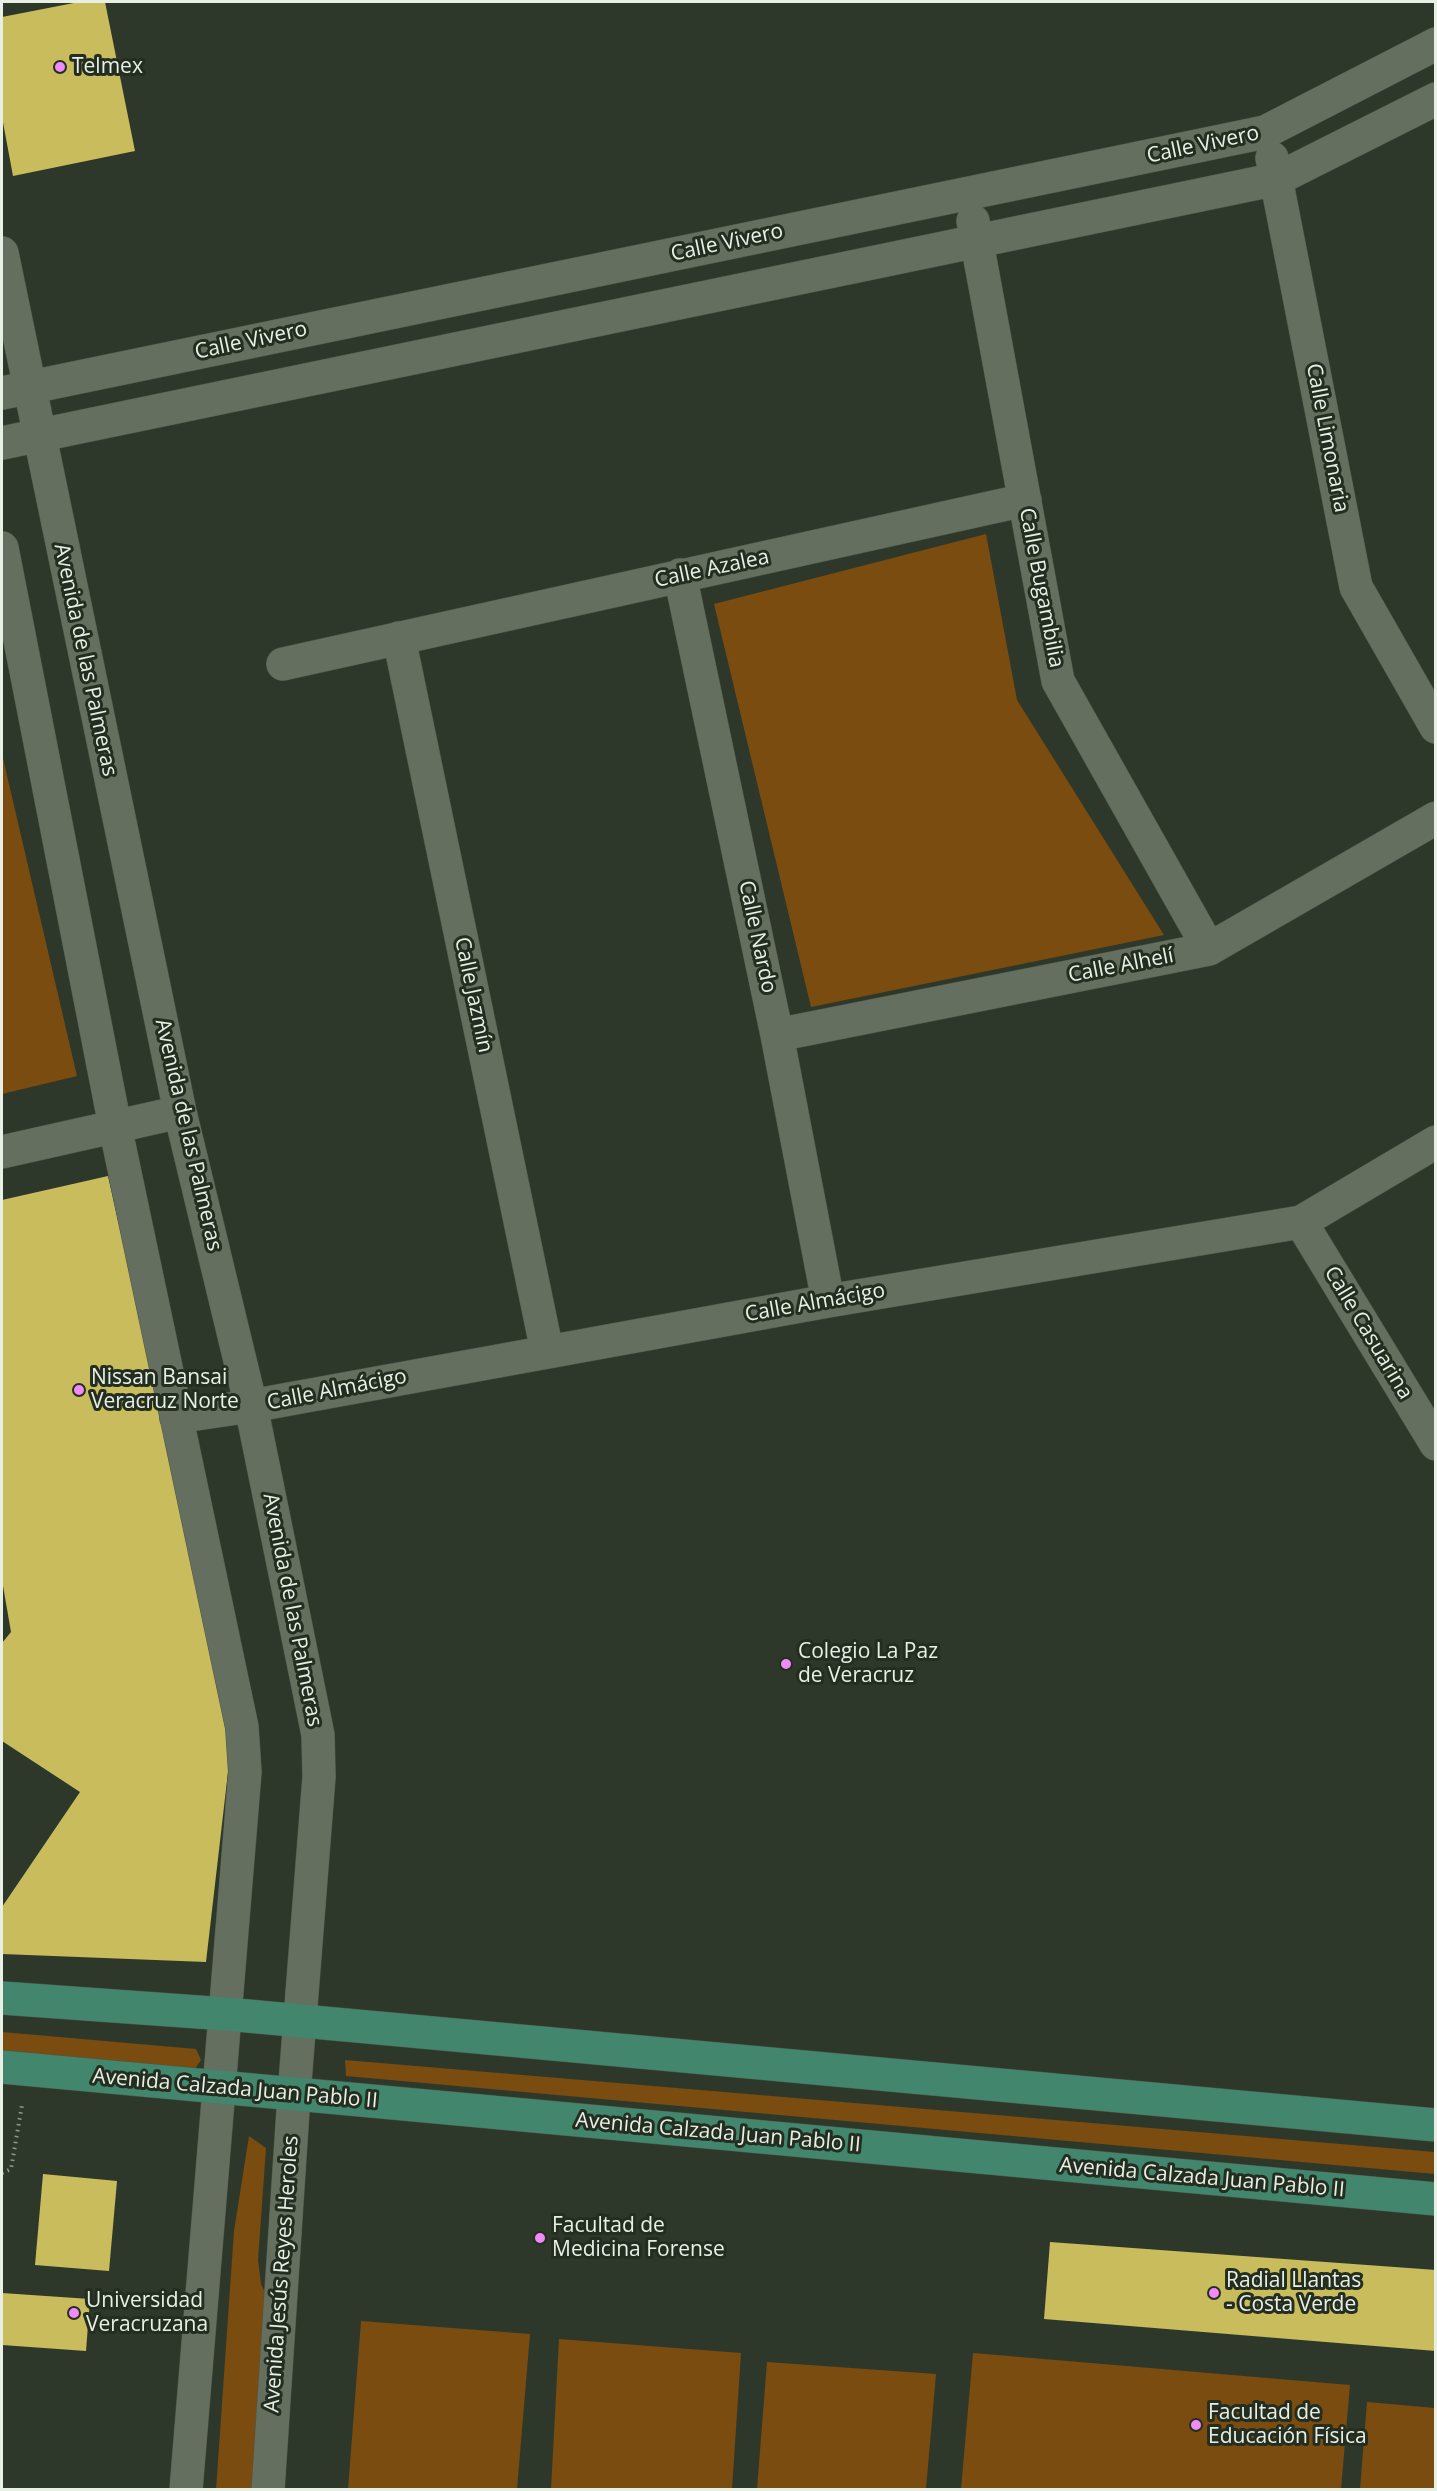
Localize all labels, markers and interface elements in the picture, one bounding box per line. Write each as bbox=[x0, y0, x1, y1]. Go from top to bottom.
place label: Telmex bbox=[72, 54, 143, 80]
marker: Telmex bbox=[53, 60, 67, 74]
street label: Calle Vivero bbox=[1145, 121, 1261, 169]
street label: Calle Vivero bbox=[669, 219, 785, 267]
street label: Calle Vivero bbox=[193, 317, 309, 365]
street label: Calle Limonaria bbox=[1300, 361, 1354, 515]
street label: Calle Bugambilia bbox=[1013, 506, 1069, 670]
street label: Avenida de las Palmeras bbox=[48, 541, 122, 779]
street label: Calle Azalea bbox=[653, 545, 771, 593]
street label: Calle Nardo bbox=[733, 878, 781, 996]
street label: Calle Jazmín bbox=[448, 935, 498, 1055]
street label: Calle Alhelí bbox=[1066, 943, 1176, 989]
street label: Avenida de las Palmeras bbox=[149, 1017, 227, 1253]
street label: Calle Casuarina bbox=[1318, 1262, 1418, 1404]
street label: Calle Almácigo bbox=[743, 1278, 887, 1328]
street label: Calle Almácigo bbox=[265, 1364, 409, 1416]
place label: Nissan Bansai Veracruz Norte bbox=[91, 1365, 239, 1415]
marker: Nissan Bansai Veracruz Norte bbox=[72, 1383, 86, 1397]
street label: Avenida de las Palmeras bbox=[257, 1491, 327, 1729]
place label: Colegio La Paz de Veracruz bbox=[798, 1639, 938, 1689]
marker: Colegio La Paz de Veracruz bbox=[779, 1657, 793, 1671]
street label: Avenida Calzada Juan Pablo II bbox=[91, 2064, 379, 2114]
street label: Avenida Calzada Juan Pablo II bbox=[574, 2108, 862, 2158]
street label: Avenida Jesús Reyes Heroles bbox=[260, 2135, 304, 2413]
street label: Avenida Calzada Juan Pablo II bbox=[1058, 2153, 1346, 2203]
place label: Facultad de Medicina Forense bbox=[552, 2213, 725, 2263]
marker: Facultad de Medicina Forense bbox=[533, 2231, 547, 2245]
place label: Radial Llantas - Costa Verde bbox=[1226, 2268, 1361, 2318]
marker: Radial Llantas - Costa Verde bbox=[1207, 2286, 1221, 2300]
place label: Universidad Veracruzana bbox=[86, 2288, 208, 2338]
marker: Universidad Veracruzana bbox=[67, 2306, 81, 2320]
place label: Facultad de Educación Física bbox=[1208, 2400, 1367, 2450]
marker: Facultad de Educación Física bbox=[1189, 2418, 1203, 2432]

